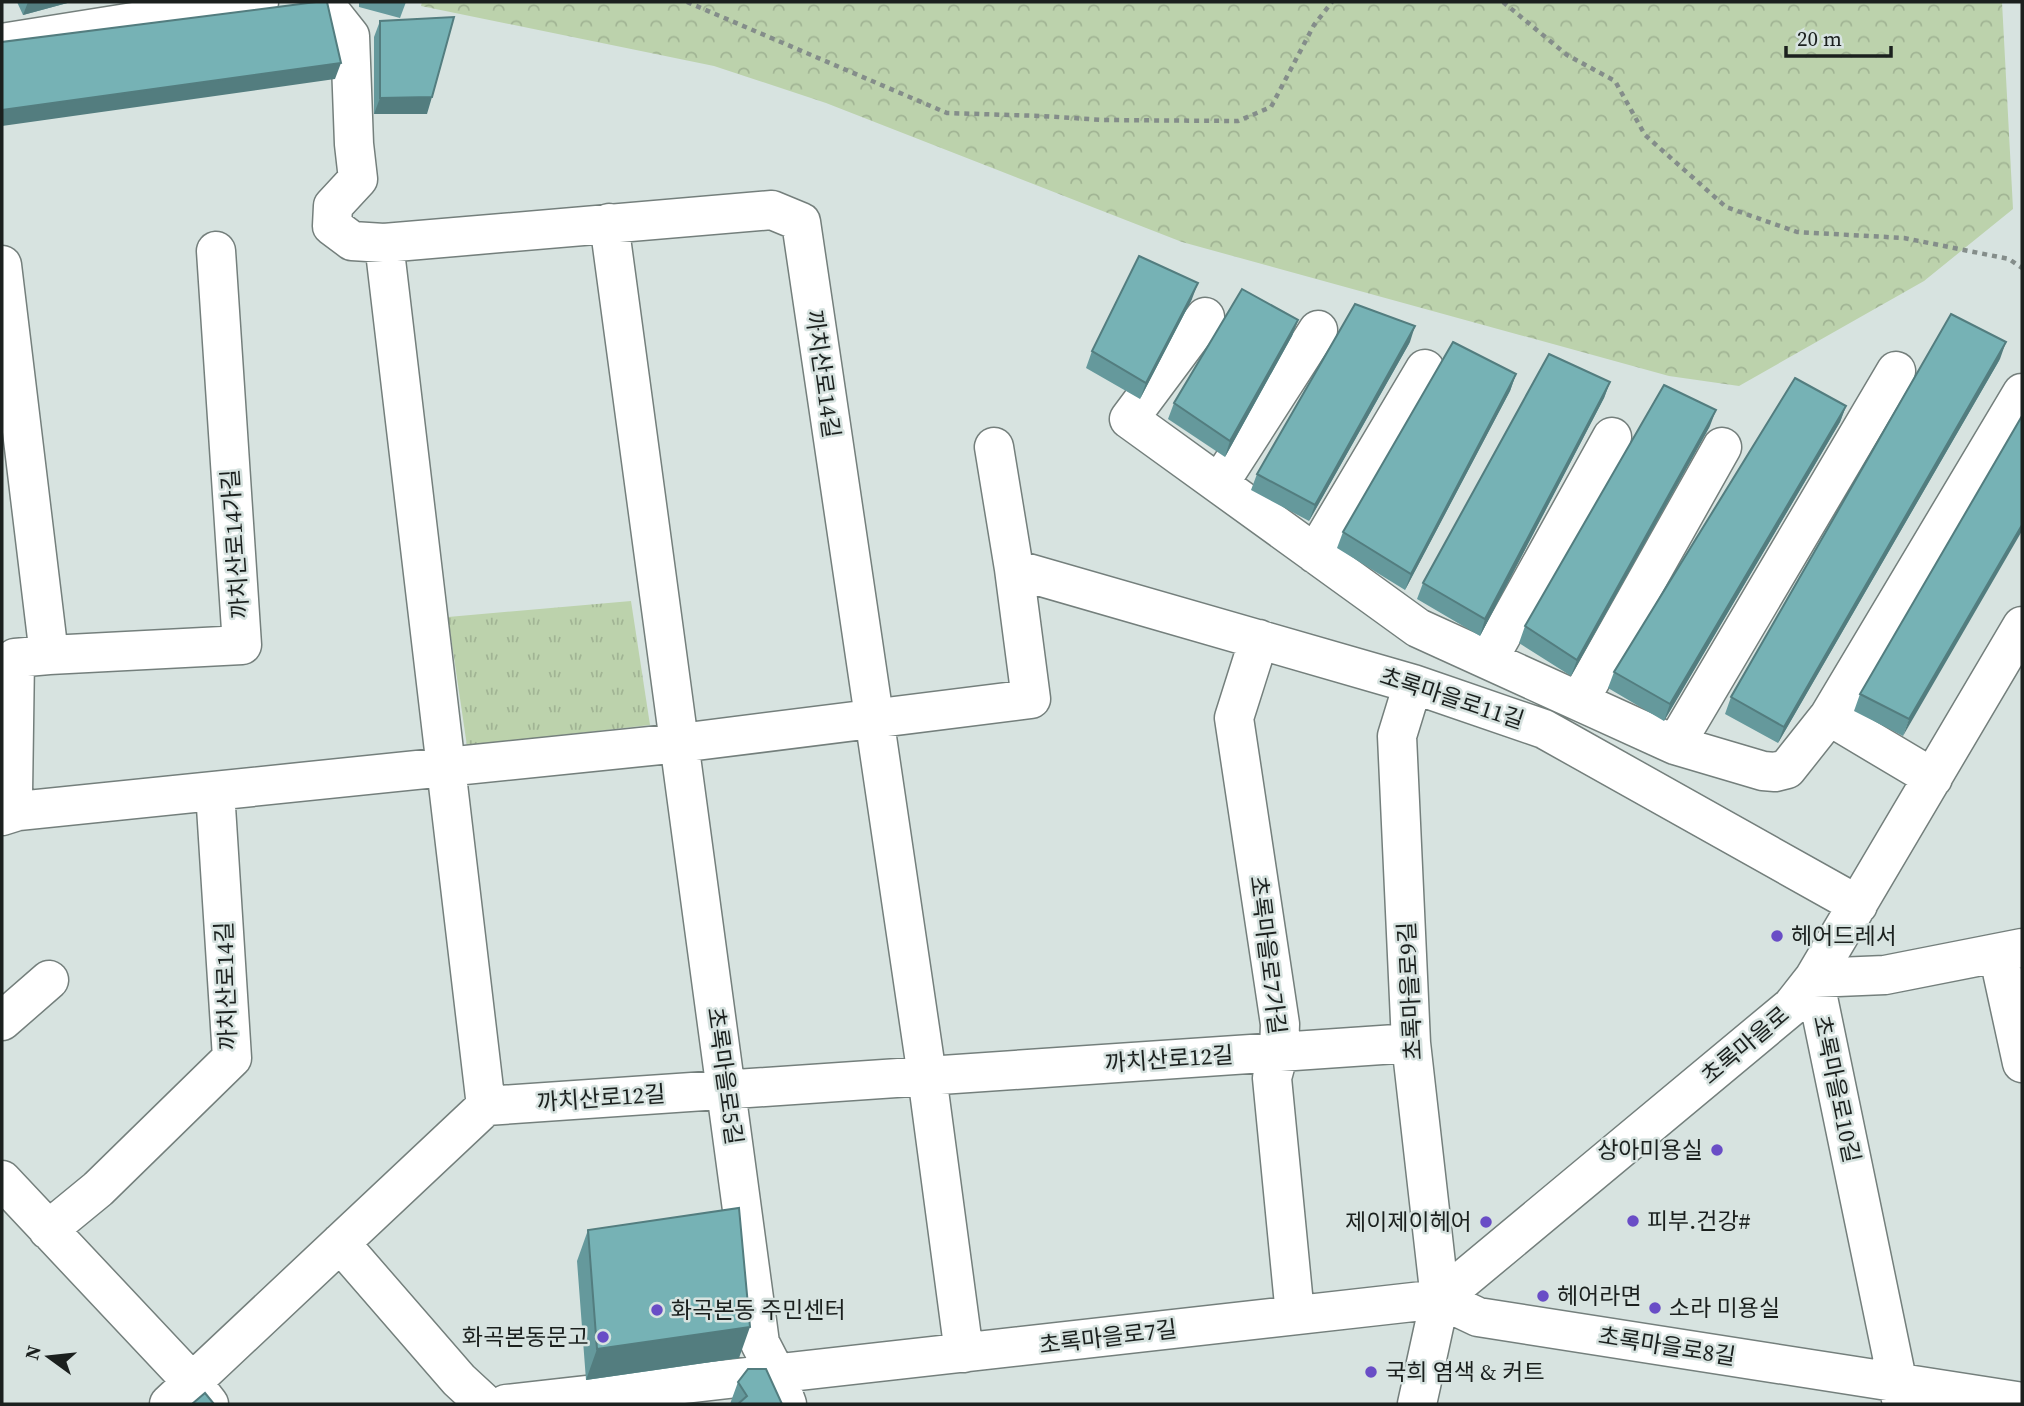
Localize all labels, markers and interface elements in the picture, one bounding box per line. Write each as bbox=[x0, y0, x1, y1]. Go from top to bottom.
scale bar bbox=[1786, 14, 1891, 58]
text: 20 m bbox=[1797, 24, 1842, 53]
street label: 까치산로14길 bbox=[798, 308, 848, 440]
street label: 까치산로14가길 bbox=[214, 468, 256, 620]
street label: 초록마을로11길 bbox=[1376, 660, 1528, 736]
street label: 초록마을로7가길 bbox=[1242, 874, 1294, 1036]
place label: 헤어드레서 bbox=[1791, 920, 1897, 952]
street label: 까치산로14길 bbox=[208, 921, 244, 1051]
street label: 초록마을로9길 bbox=[1390, 921, 1430, 1061]
marker: 헤어드레서 bbox=[1769, 928, 1785, 944]
street label: 초록마을로 bbox=[1694, 999, 1796, 1091]
street label: 초록마을로5길 bbox=[700, 1005, 750, 1147]
street label: 초록마을로10길 bbox=[1806, 1012, 1868, 1166]
street label: 까치산로12길 bbox=[1104, 1039, 1234, 1079]
street label: 까치산로12길 bbox=[536, 1078, 666, 1118]
place label: 상아미용실 bbox=[1597, 1134, 1703, 1166]
marker: 상아미용실 bbox=[1709, 1142, 1725, 1158]
place label: 피부.건강# bbox=[1647, 1205, 1751, 1237]
place label: 제이제이헤어 bbox=[1345, 1206, 1472, 1238]
marker: 피부.건강# bbox=[1625, 1213, 1641, 1229]
marker: 제이제이헤어 bbox=[1478, 1214, 1494, 1230]
place label: 헤어라면 bbox=[1557, 1280, 1642, 1312]
marker: 헤어라면 bbox=[1535, 1288, 1551, 1304]
place label: 소라 미용실 bbox=[1669, 1292, 1780, 1324]
place label: 화곡본동 주민센터 bbox=[671, 1294, 846, 1326]
marker: 소라 미용실 bbox=[1647, 1300, 1663, 1316]
marker: 화곡본동 주민센터 bbox=[649, 1302, 665, 1318]
street label: 초록마을로7길 bbox=[1037, 1313, 1179, 1361]
street label: 초록마을로8길 bbox=[1596, 1319, 1738, 1373]
place label: 화곡본동문고 bbox=[462, 1321, 589, 1353]
north arrow bbox=[14, 1322, 84, 1392]
marker: 화곡본동문고 bbox=[595, 1329, 611, 1345]
text: N bbox=[18, 1342, 47, 1363]
place label: 국희 염색 & 커트 bbox=[1385, 1356, 1545, 1388]
marker: 국희 염색 & 커트 bbox=[1363, 1364, 1379, 1380]

